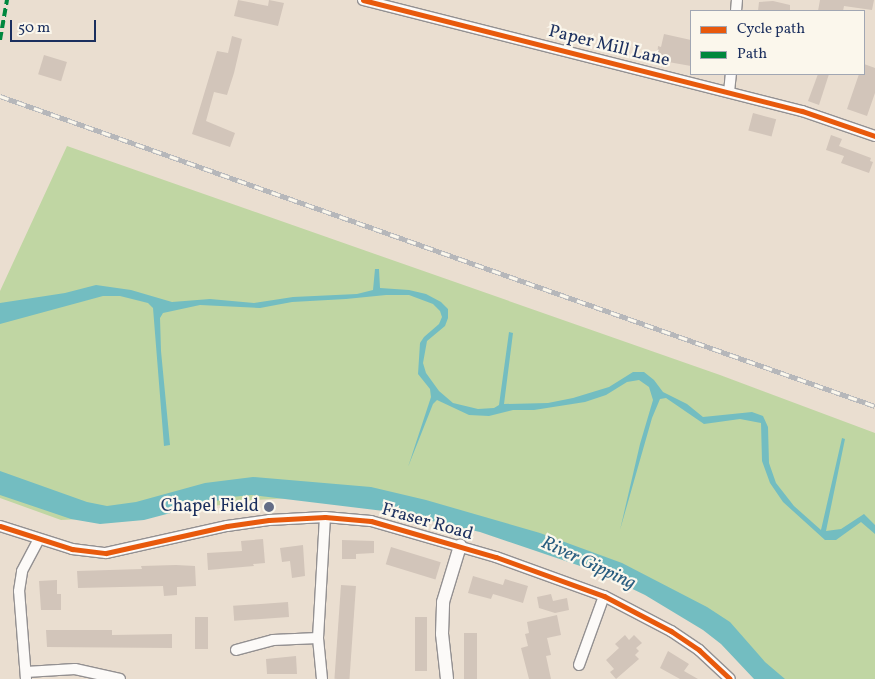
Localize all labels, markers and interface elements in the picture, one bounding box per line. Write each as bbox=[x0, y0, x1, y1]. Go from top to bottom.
scale bar bbox=[12, 10, 99, 42]
legend bbox=[690, 10, 865, 75]
text: 50 m bbox=[18, 18, 50, 39]
text: Cycle path bbox=[737, 19, 805, 40]
street label: Paper Mill Lane bbox=[546, 21, 672, 73]
text: Path bbox=[737, 44, 767, 65]
place label: Chapel Field bbox=[161, 496, 259, 518]
street label: Fraser Road bbox=[379, 500, 475, 546]
marker: Chapel Field bbox=[263, 501, 275, 513]
water label: River Gipping bbox=[537, 532, 639, 596]

